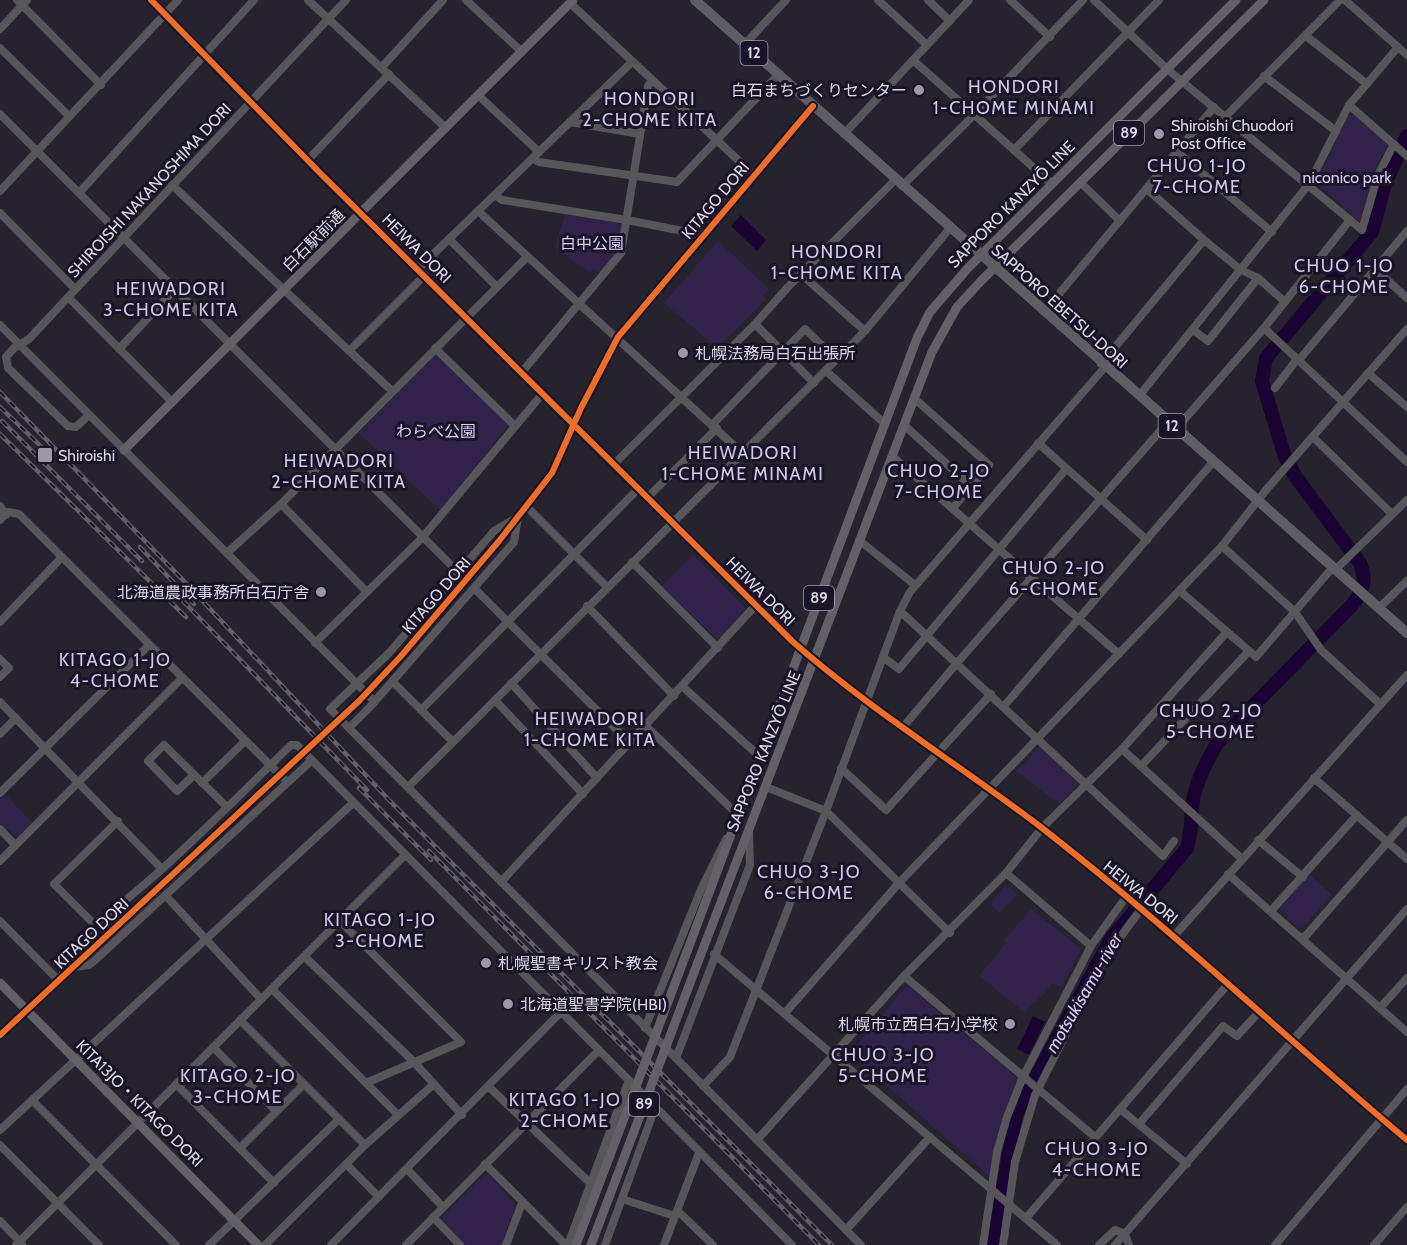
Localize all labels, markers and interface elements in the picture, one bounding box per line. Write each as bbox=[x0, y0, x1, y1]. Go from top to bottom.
road number: 12 bbox=[740, 41, 768, 65]
district label: HONDORI 1-CHOME MINAMI bbox=[933, 76, 1095, 119]
place label: 白石まちづくりセンター bbox=[731, 81, 907, 100]
marker: 白石まちづくりセンター bbox=[912, 83, 926, 97]
district label: HONDORI 2-CHOME KITA bbox=[582, 88, 718, 131]
street label: SHIROISHI NAKANOSHIMA DORI bbox=[63, 99, 235, 281]
place label: Shiroishi Chuodori Post Office bbox=[1171, 116, 1293, 153]
road number: 89 bbox=[1114, 121, 1144, 145]
marker: Shiroishi Chuodori Post Office bbox=[1152, 127, 1166, 141]
street label: SAPPORO KANZYŌ LINE bbox=[944, 137, 1079, 272]
district label: CHUO 1-JO 7-CHOME bbox=[1147, 155, 1247, 198]
street label: KITAGO DORI bbox=[678, 158, 753, 243]
park label: niconico park bbox=[1303, 168, 1392, 187]
street label: 白石駅前通 bbox=[278, 205, 348, 275]
street label: HEIWA DORI bbox=[378, 210, 455, 287]
park label: 白中公園 bbox=[560, 234, 624, 253]
street label: SAPPORO EBETSU-DORI bbox=[988, 240, 1132, 373]
district label: HONDORI 1-CHOME KITA bbox=[771, 241, 903, 284]
district label: CHUO 1-JO 6-CHOME bbox=[1294, 255, 1394, 298]
district label: HEIWADORI 3-CHOME KITA bbox=[103, 278, 239, 321]
place label: 札幌法務局白石出張所 bbox=[695, 344, 855, 363]
marker: 札幌法務局白石出張所 bbox=[676, 346, 690, 360]
road number: 12 bbox=[1158, 414, 1186, 438]
park label: わらべ公園 bbox=[396, 422, 476, 441]
district label: HEIWADORI 1-CHOME MINAMI bbox=[662, 442, 824, 485]
marker: Shiroishi bbox=[36, 446, 54, 464]
place label: Shiroishi bbox=[58, 446, 115, 465]
district label: HEIWADORI 2-CHOME KITA bbox=[271, 450, 407, 493]
district label: CHUO 2-JO 7-CHOME bbox=[887, 460, 991, 503]
street label: KITAGO DORI bbox=[398, 553, 475, 637]
street label: HEIWA DORI bbox=[722, 553, 799, 630]
district label: CHUO 2-JO 6-CHOME bbox=[1002, 557, 1106, 600]
place label: 北海道農政事務所白石庁舎 bbox=[117, 583, 309, 602]
marker: 北海道農政事務所白石庁舎 bbox=[314, 585, 328, 599]
road number: 89 bbox=[804, 586, 834, 610]
district label: KITAGO 1-JO 4-CHOME bbox=[59, 649, 171, 692]
street label: SAPPORO KANZYŌ LINE bbox=[723, 668, 804, 834]
district label: CHUO 2-JO 5-CHOME bbox=[1159, 700, 1263, 743]
district label: HEIWADORI 1-CHOME KITA bbox=[524, 708, 656, 751]
street label: HEIWA DORI bbox=[1100, 857, 1182, 928]
district label: CHUO 3-JO 6-CHOME bbox=[757, 861, 861, 904]
street label: KITAGO DORI bbox=[50, 894, 133, 973]
district label: KITAGO 1-JO 3-CHOME bbox=[324, 909, 436, 952]
water label: motsukisamu-river bbox=[1041, 928, 1128, 1057]
place label: 札幌聖書キリスト教会 bbox=[498, 954, 658, 973]
marker: 札幌聖書キリスト教会 bbox=[479, 956, 493, 970]
place label: 北海道聖書学院(HBI) bbox=[520, 995, 667, 1014]
marker: 北海道聖書学院(HBI) bbox=[501, 997, 515, 1011]
place label: 札幌市立西白石小学校 bbox=[838, 1015, 998, 1034]
marker: 札幌市立西白石小学校 bbox=[1003, 1017, 1017, 1031]
street label: KITA13JO・KITAGO DORI bbox=[72, 1036, 207, 1171]
district label: CHUO 3-JO 5-CHOME bbox=[831, 1044, 935, 1087]
district label: KITAGO 2-JO 3-CHOME bbox=[180, 1065, 296, 1108]
district label: KITAGO 1-JO 2-CHOME bbox=[509, 1089, 621, 1132]
road number: 89 bbox=[629, 1092, 659, 1116]
district label: CHUO 3-JO 4-CHOME bbox=[1045, 1138, 1149, 1181]

